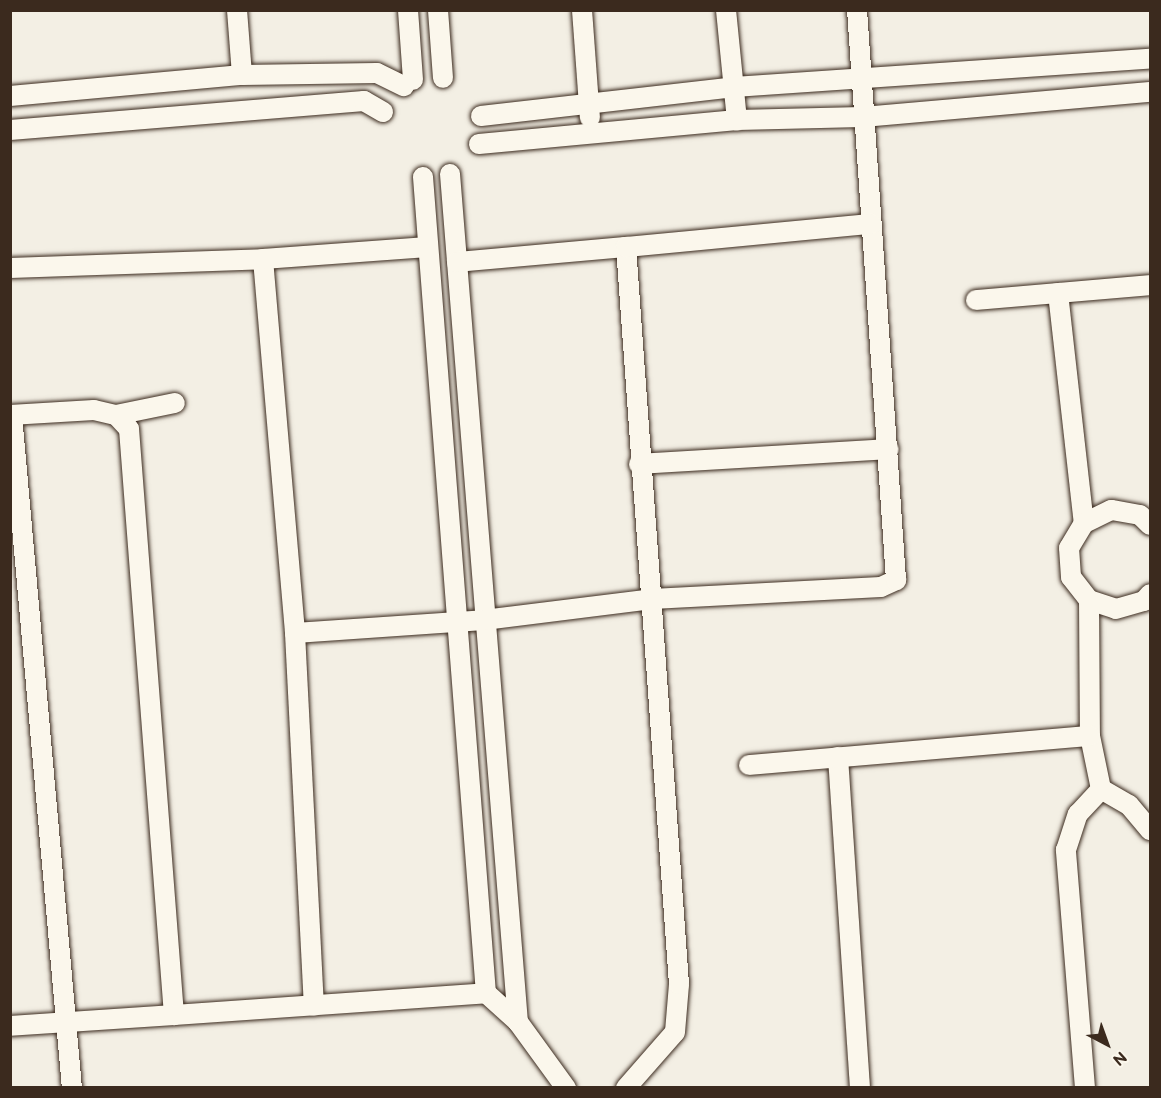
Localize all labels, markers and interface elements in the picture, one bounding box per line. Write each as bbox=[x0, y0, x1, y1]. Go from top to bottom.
north arrow bbox=[1077, 1014, 1137, 1074]
text: N bbox=[1108, 1047, 1130, 1069]

